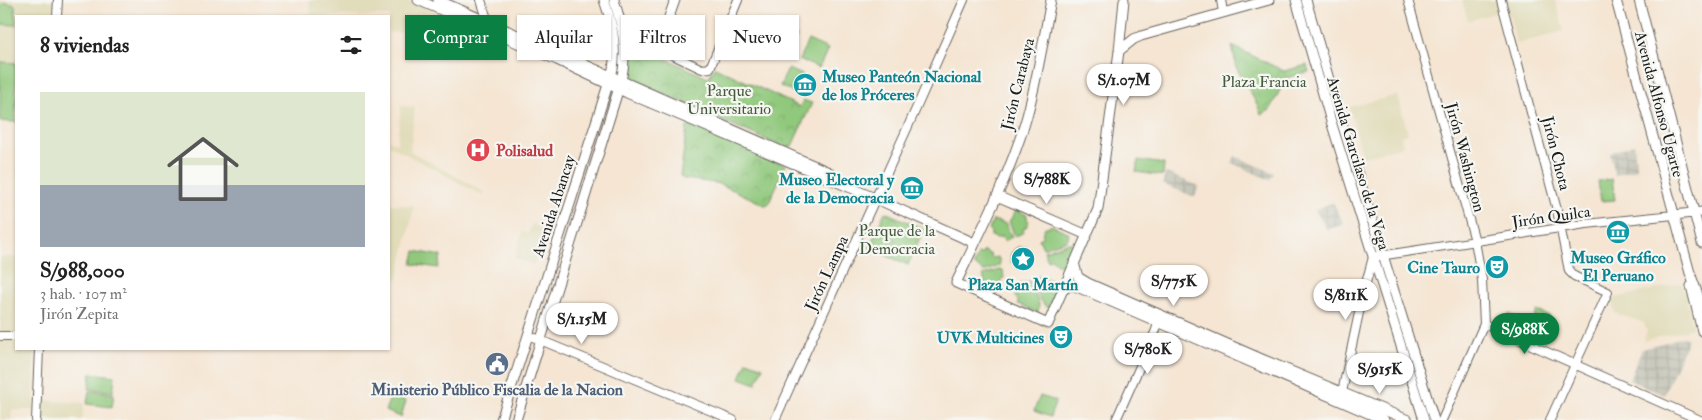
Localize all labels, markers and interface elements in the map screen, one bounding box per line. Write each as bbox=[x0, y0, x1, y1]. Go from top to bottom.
chip: Comprar bbox=[405, 15, 507, 60]
chip: Alquilar bbox=[517, 15, 611, 60]
chip: Filtros bbox=[621, 15, 705, 60]
chip: Nuevo bbox=[715, 15, 799, 60]
street label: Avenida Alfonso Ugarte bbox=[1630, 28, 1688, 180]
icon: filters bbox=[337, 31, 365, 59]
text: 8 viviendas bbox=[40, 32, 129, 59]
street label: Jirón Carabaya bbox=[997, 36, 1040, 134]
pin: S/1.07M bbox=[1078, 64, 1170, 106]
place label: Museo Panteón Nacional de los Próceres bbox=[821, 67, 982, 105]
text: S/1.07M bbox=[1098, 70, 1150, 90]
museum icon: Museo Panteón Nacional de los Próceres bbox=[792, 72, 818, 98]
park label: Plaza Francia bbox=[1221, 72, 1307, 92]
street label: Avenida Garcilaso de la Vega bbox=[1322, 73, 1394, 253]
park label: Parque Universitario bbox=[687, 81, 771, 119]
street label: Jirón Washington bbox=[1440, 99, 1489, 214]
street label: Jirón Chota bbox=[1536, 113, 1575, 193]
icon: home bbox=[158, 124, 248, 214]
hospital icon: Polisalud bbox=[465, 137, 491, 163]
place label: Polisalud bbox=[496, 141, 553, 161]
street label: Avenida Abancay bbox=[528, 152, 580, 261]
pin: S/788K bbox=[1006, 162, 1088, 205]
text: S/788K bbox=[1024, 169, 1070, 189]
place label: Museo Electoral y de la Democracia bbox=[778, 170, 895, 208]
museum icon: Museo Electoral y de la Democracia bbox=[899, 175, 925, 201]
street label: Jirón Quilca bbox=[1510, 202, 1592, 234]
museum icon: Museo Gráfico El Peruano bbox=[1605, 219, 1631, 245]
park label: Parque de la Democracia bbox=[859, 221, 936, 259]
street label: Jirón Lampa bbox=[800, 232, 854, 316]
place icon: Plaza San Martín bbox=[1010, 246, 1036, 272]
place label: Museo Gráfico El Peruano bbox=[1569, 248, 1666, 286]
theatre icon: Cine Tauro bbox=[1484, 254, 1510, 280]
text: S/988,000 bbox=[40, 257, 125, 284]
place label: Cine Tauro bbox=[1407, 258, 1480, 278]
pin: S/775K bbox=[1133, 264, 1215, 307]
text: S/775K bbox=[1151, 271, 1197, 291]
place label: Plaza San Martín bbox=[968, 275, 1079, 295]
pin: S/811K bbox=[1305, 278, 1387, 321]
text: 3 hab. · 107 m² bbox=[40, 284, 127, 304]
text: S/811K bbox=[1324, 285, 1368, 305]
pin: S/1.15M bbox=[536, 302, 628, 345]
text: Jirón Zepita bbox=[40, 304, 118, 324]
text: S/1.15M bbox=[557, 309, 607, 329]
pin: S/988K bbox=[1484, 312, 1566, 355]
text: S/988K bbox=[1501, 319, 1549, 339]
theatre icon: UVK Multicines bbox=[1048, 324, 1074, 350]
place label: UVK Multicines bbox=[937, 328, 1045, 348]
pin: S/780K bbox=[1107, 332, 1189, 375]
text: S/780K bbox=[1124, 339, 1172, 359]
public building icon: Ministerio Público Fiscalia de la Nacion bbox=[484, 351, 510, 377]
pin: S/915K bbox=[1339, 352, 1421, 395]
text: S/915K bbox=[1357, 359, 1403, 379]
place label: Ministerio Público Fiscalia de la Nacion bbox=[370, 380, 624, 400]

